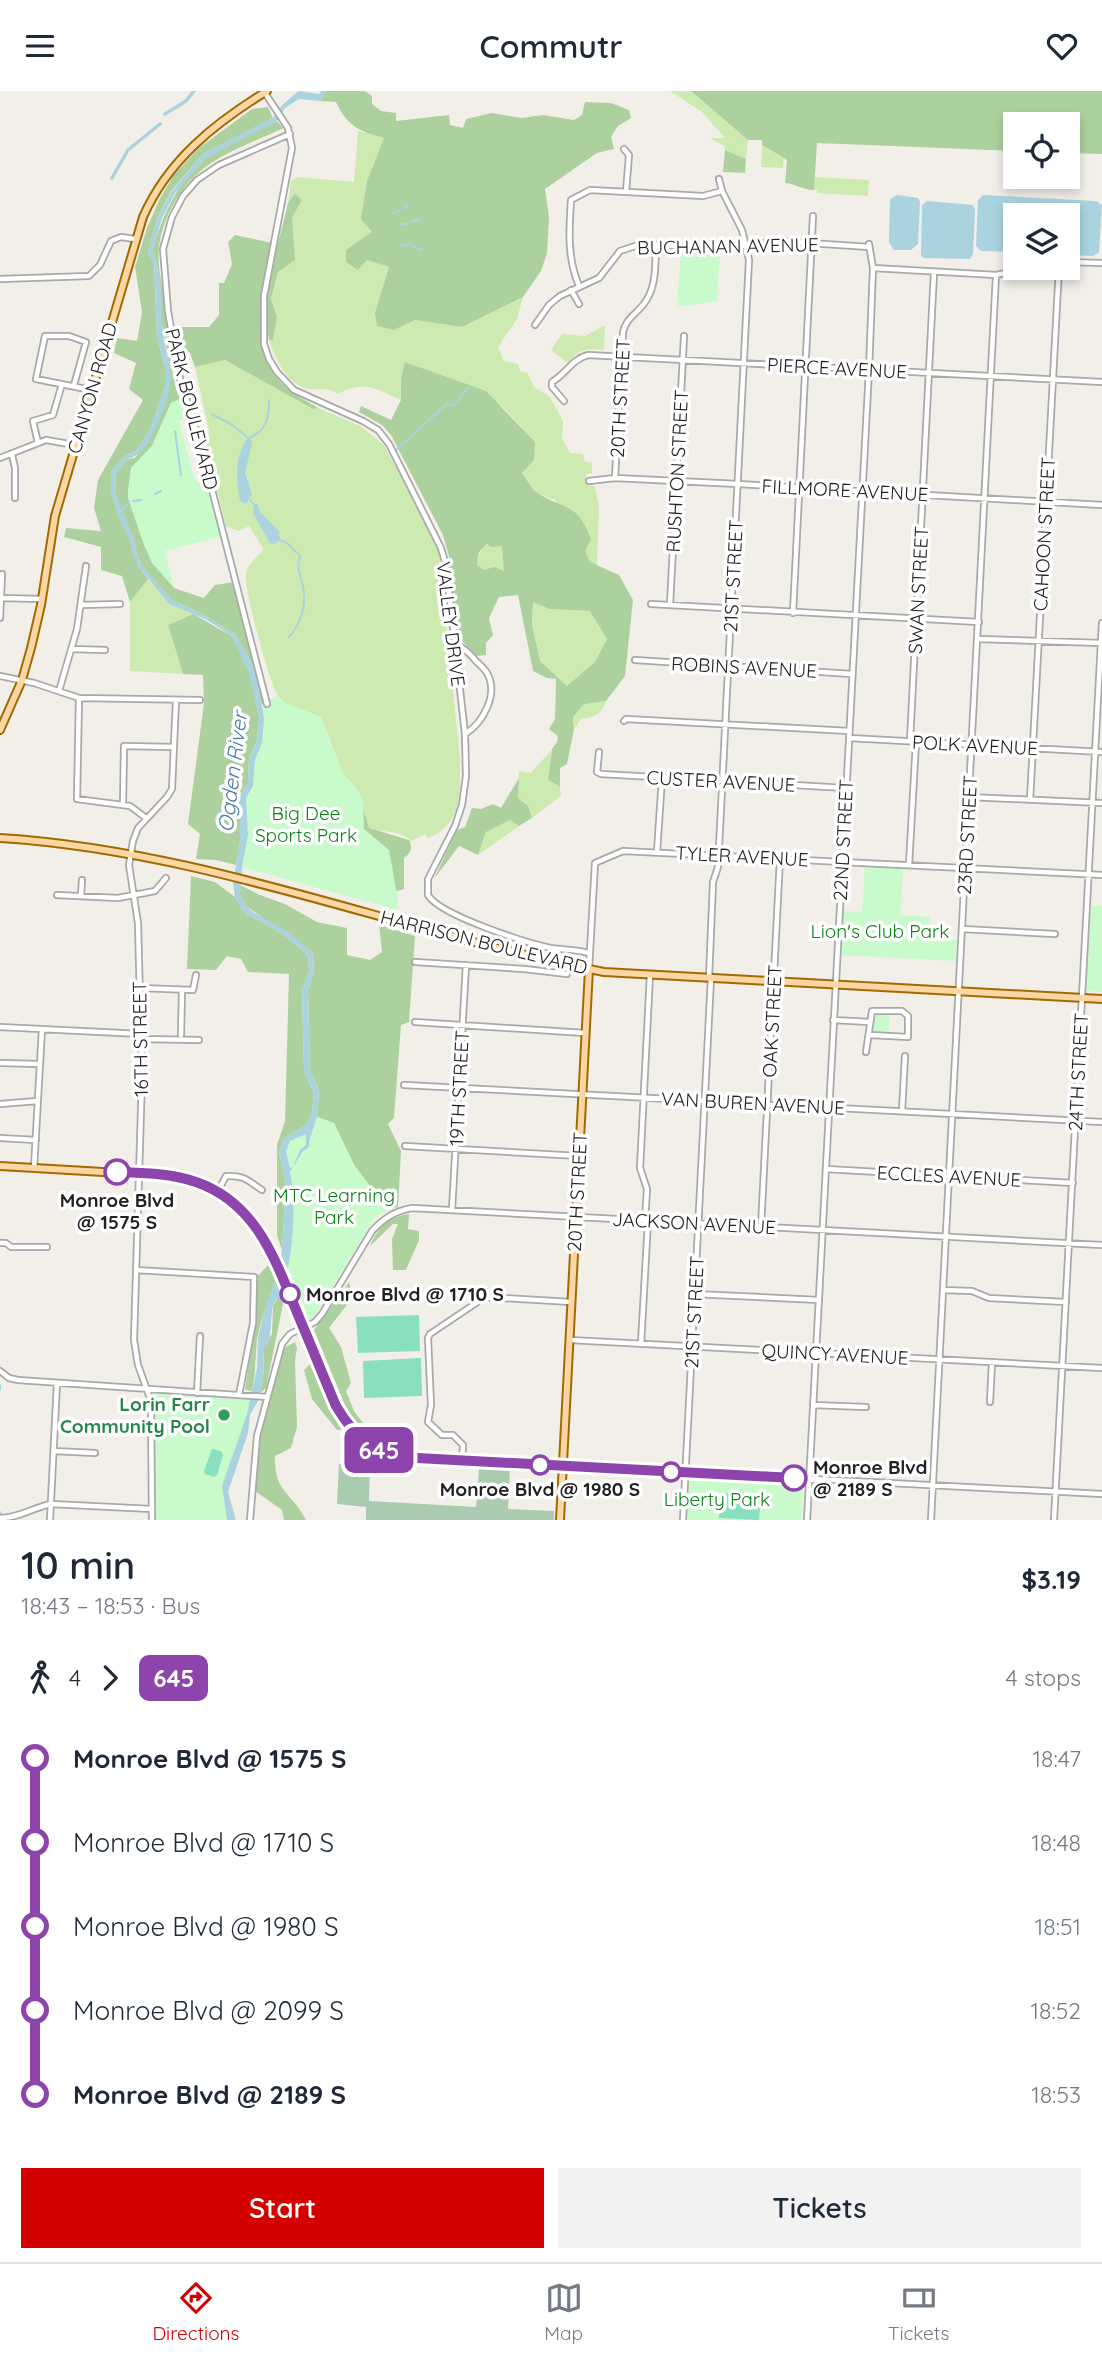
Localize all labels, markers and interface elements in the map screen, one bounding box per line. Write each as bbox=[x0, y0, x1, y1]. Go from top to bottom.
text: Commutr bbox=[479, 26, 623, 66]
icon: menu bbox=[21, 27, 59, 65]
icon: heart bbox=[1043, 27, 1081, 65]
map controls bbox=[1003, 112, 1080, 280]
button: locate bbox=[1003, 112, 1080, 189]
button: layers bbox=[1003, 203, 1080, 280]
street label: BUCHANAN AVENUE bbox=[637, 232, 819, 260]
street label: CANYON ROAD bbox=[62, 320, 122, 456]
street label: PARK BOULEVARD bbox=[160, 326, 224, 492]
street label: 20TH STREET bbox=[605, 338, 635, 458]
street label: PIERCE AVENUE bbox=[766, 352, 908, 384]
street label: RUSHTON STREET bbox=[661, 389, 693, 553]
street label: CAHOON STREET bbox=[1028, 456, 1060, 612]
street label: FILLMORE AVENUE bbox=[761, 474, 929, 506]
street label: 21ST STREET bbox=[718, 519, 748, 633]
street label: SWAN STREET bbox=[903, 526, 933, 654]
street label: VALLEY DRIVE bbox=[431, 560, 471, 688]
street label: ROBINS AVENUE bbox=[670, 651, 818, 683]
water label: Ogden River bbox=[212, 708, 253, 834]
street label: POLK AVENUE bbox=[911, 730, 1039, 760]
street label: CUSTER AVENUE bbox=[646, 765, 796, 797]
street label: 23RD STREET bbox=[952, 774, 982, 896]
street label: 22ND STREET bbox=[828, 779, 858, 901]
park label: Big Dee Sports Park bbox=[255, 801, 357, 847]
street label: TYLER AVENUE bbox=[675, 841, 809, 871]
street label: HARRISON BOULEVARD bbox=[378, 905, 590, 979]
park label: Lion's Club Park bbox=[811, 919, 949, 943]
street label: OAK STREET bbox=[757, 964, 787, 1078]
street label: 16TH STREET bbox=[127, 981, 153, 1097]
street label: 24TH STREET bbox=[1063, 1012, 1093, 1132]
street label: 19TH STREET bbox=[444, 1029, 474, 1147]
street label: VAN BUREN AVENUE bbox=[661, 1086, 845, 1120]
street label: 20TH STREET bbox=[562, 1132, 592, 1252]
marker: Monroe Blvd @ 1575 S bbox=[104, 1159, 130, 1185]
street label: ECCLES AVENUE bbox=[876, 1160, 1022, 1192]
park label: MTC Learning Park bbox=[273, 1183, 395, 1229]
place label: Monroe Blvd @ 1575 S bbox=[60, 1188, 174, 1234]
street label: JACKSON AVENUE bbox=[611, 1207, 777, 1239]
street label: 21ST STREET bbox=[679, 1255, 709, 1369]
place label: Monroe Blvd @ 1710 S bbox=[306, 1282, 504, 1306]
marker: Monroe Blvd @ 1710 S bbox=[280, 1284, 300, 1304]
street label: QUINCY AVENUE bbox=[761, 1338, 909, 1370]
place label: Lorin Farr Community Pool bbox=[60, 1392, 210, 1438]
marker: Lorin Farr Community Pool bbox=[216, 1407, 232, 1423]
line badge: 645 bbox=[339, 1427, 419, 1473]
text: 645 bbox=[358, 1435, 400, 1465]
marker: Monroe Blvd @ 1980 S bbox=[530, 1455, 550, 1475]
place label: Monroe Blvd @ 2189 S bbox=[813, 1455, 928, 1501]
unlabelled marker bbox=[661, 1462, 681, 1482]
marker: Monroe Blvd @ 2189 S bbox=[781, 1465, 807, 1491]
place label: Monroe Blvd @ 1980 S bbox=[440, 1477, 640, 1501]
park label: Liberty Park bbox=[664, 1487, 770, 1511]
text: 10 min bbox=[21, 1541, 135, 1589]
text: $3.19 bbox=[1021, 1563, 1081, 1596]
text: 18:43 – 18:53 · Bus bbox=[21, 1591, 200, 1620]
icon: walk bbox=[21, 1659, 59, 1697]
icon: forward bbox=[91, 1659, 129, 1697]
text: 4 bbox=[69, 1663, 81, 1692]
text: 645 bbox=[153, 1663, 194, 1693]
text: 4 stops bbox=[1006, 1663, 1081, 1692]
text: Monroe Blvd @ 1575 S bbox=[73, 1742, 346, 1775]
text: 18:47 bbox=[1033, 1744, 1081, 1773]
text: Monroe Blvd @ 1710 S bbox=[73, 1826, 334, 1859]
text: 18:48 bbox=[1031, 1828, 1081, 1857]
text: Monroe Blvd @ 1980 S bbox=[73, 1910, 339, 1943]
text: 18:51 bbox=[1035, 1912, 1081, 1941]
text: Monroe Blvd @ 2099 S bbox=[73, 1994, 344, 2027]
text: 18:52 bbox=[1030, 1996, 1081, 2025]
text: Monroe Blvd @ 2189 S bbox=[73, 2078, 346, 2111]
text: 18:53 bbox=[1031, 2080, 1081, 2109]
button: Start bbox=[21, 2168, 544, 2248]
button: Tickets bbox=[558, 2168, 1081, 2248]
tab: Directions bbox=[152, 2279, 240, 2345]
tab: Map bbox=[544, 2279, 583, 2345]
tab: Tickets bbox=[888, 2279, 950, 2345]

